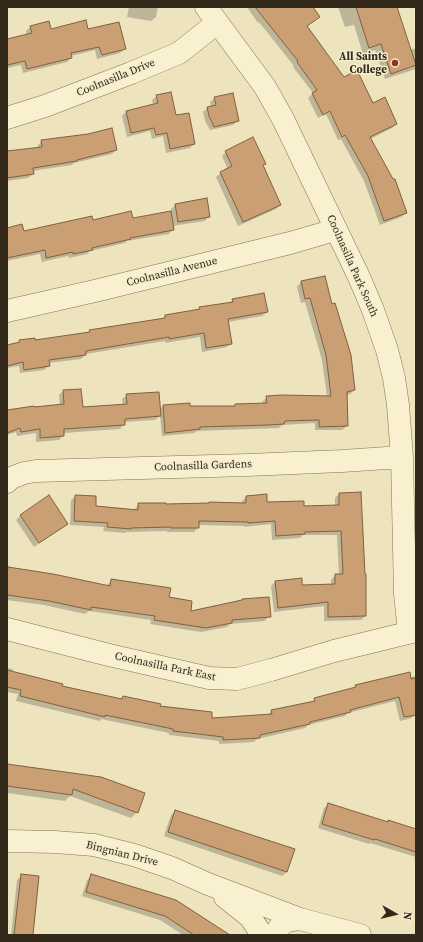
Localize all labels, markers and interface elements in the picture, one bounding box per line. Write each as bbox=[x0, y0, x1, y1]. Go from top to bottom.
place label: All Saints College bbox=[339, 50, 387, 76]
street label: Coolnasilla Drive bbox=[75, 56, 157, 100]
marker: All Saints College bbox=[390, 58, 400, 68]
street label: Coolnasilla Park South bbox=[324, 213, 380, 319]
street label: Coolnasilla Avenue bbox=[125, 254, 219, 290]
street label: Coolnasilla Gardens bbox=[154, 458, 252, 474]
street label: Coolnasilla Park East bbox=[113, 650, 217, 684]
street label: Bingnian Drive bbox=[85, 839, 159, 869]
north arrow bbox=[375, 894, 415, 934]
text: N bbox=[399, 911, 415, 921]

